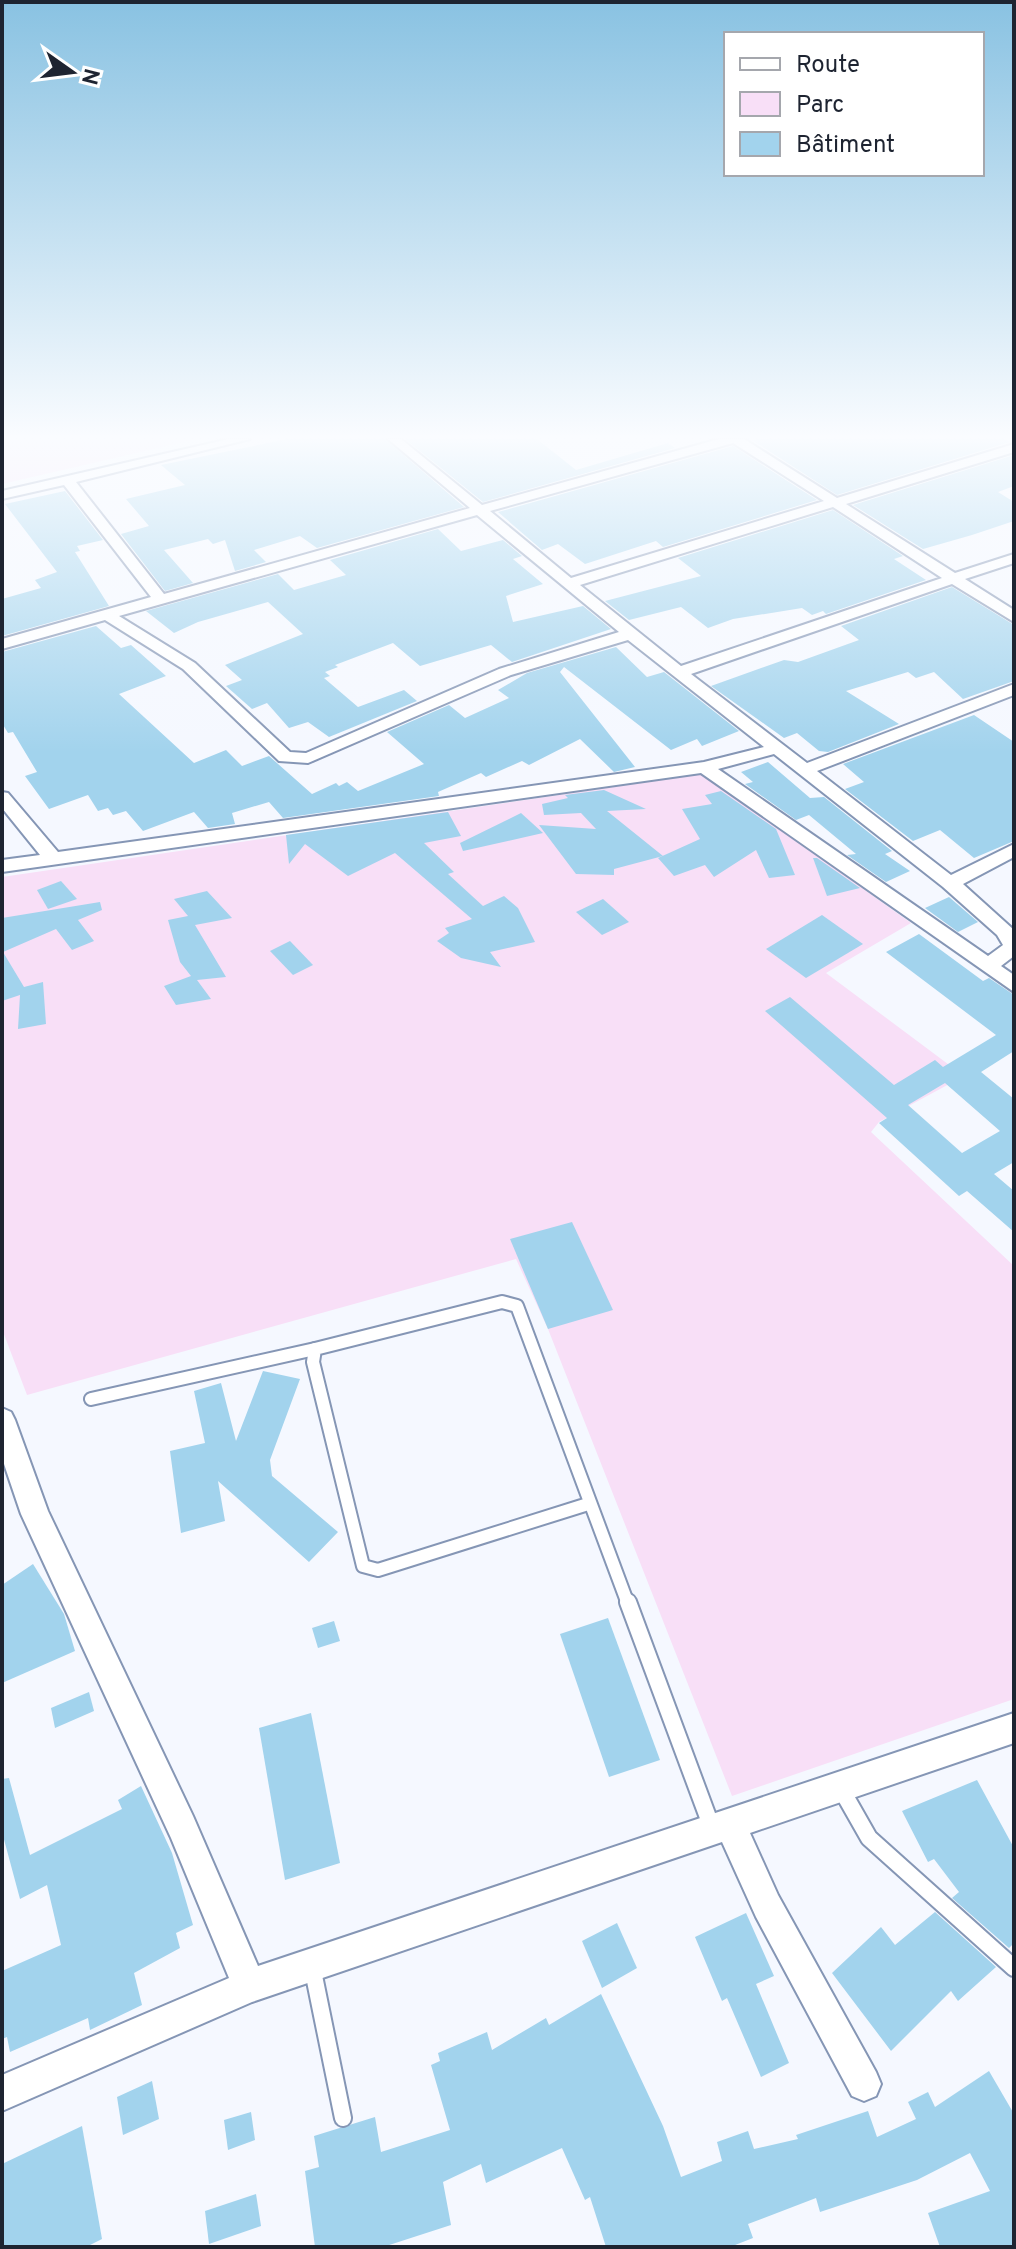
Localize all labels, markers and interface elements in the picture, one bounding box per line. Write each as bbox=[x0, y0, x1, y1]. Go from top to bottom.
north arrow bbox=[32, 32, 112, 112]
legend bbox=[724, 32, 984, 176]
text: Route bbox=[796, 51, 860, 81]
text: N bbox=[74, 65, 104, 87]
text: Parc bbox=[796, 91, 844, 121]
text: Bâtiment bbox=[796, 131, 895, 161]

